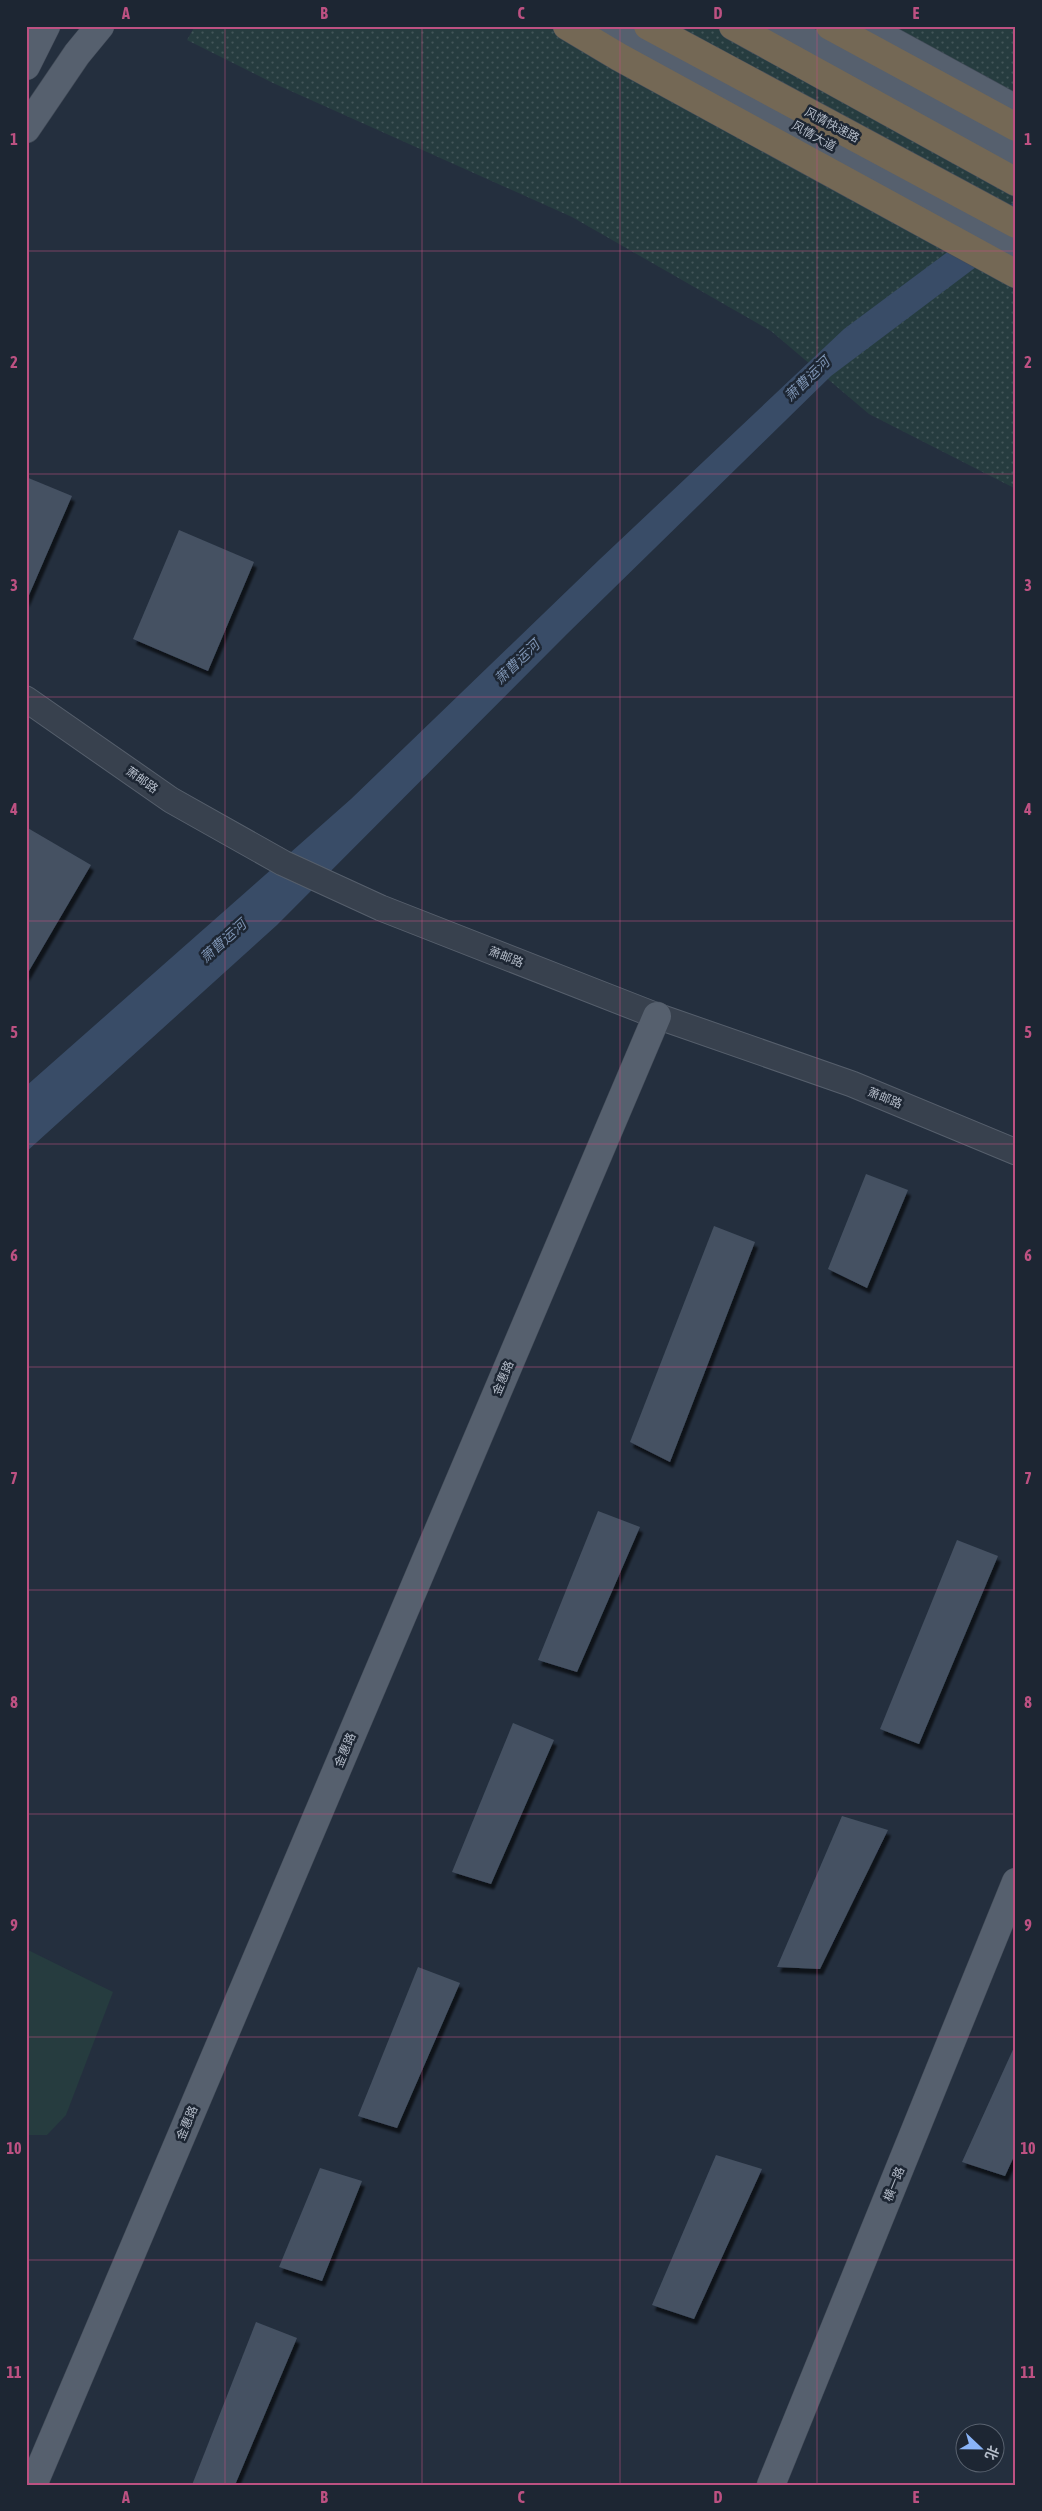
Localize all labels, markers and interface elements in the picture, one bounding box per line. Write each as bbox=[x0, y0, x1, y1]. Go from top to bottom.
text: A bbox=[121, 4, 130, 22]
text: B bbox=[320, 4, 328, 22]
text: C bbox=[517, 4, 525, 22]
text: D bbox=[714, 4, 723, 22]
text: E bbox=[913, 4, 920, 22]
street label: 风情快速路 bbox=[802, 105, 862, 145]
street label: 风情大道 bbox=[790, 118, 838, 154]
text: 1 bbox=[10, 130, 18, 148]
text: 1 bbox=[1024, 130, 1032, 148]
water label: 萧曹运河 bbox=[781, 352, 835, 404]
text: 2 bbox=[10, 353, 18, 371]
text: 2 bbox=[1024, 353, 1032, 371]
text: 3 bbox=[10, 576, 18, 594]
text: 3 bbox=[1024, 576, 1032, 594]
water label: 萧曹运河 bbox=[491, 635, 545, 687]
street label: 萧邮路 bbox=[123, 764, 161, 796]
text: 4 bbox=[9, 800, 18, 818]
text: 4 bbox=[1023, 800, 1032, 818]
water label: 萧曹运河 bbox=[197, 914, 251, 966]
street label: 萧邮路 bbox=[487, 944, 525, 970]
text: 5 bbox=[10, 1023, 18, 1041]
text: 5 bbox=[1024, 1023, 1032, 1041]
street label: 萧邮路 bbox=[866, 1085, 904, 1111]
text: 6 bbox=[10, 1246, 18, 1264]
text: 6 bbox=[1024, 1246, 1032, 1264]
street label: 金惠路 bbox=[490, 1359, 516, 1397]
text: 7 bbox=[10, 1469, 18, 1487]
text: 7 bbox=[1024, 1469, 1032, 1487]
text: 8 bbox=[10, 1693, 18, 1711]
text: 8 bbox=[1024, 1693, 1032, 1711]
street label: 金惠路 bbox=[332, 1731, 358, 1769]
text: 9 bbox=[10, 1916, 18, 1934]
text: 9 bbox=[1024, 1916, 1032, 1934]
street label: 金惠路 bbox=[174, 2104, 200, 2142]
text: 10 bbox=[6, 2139, 22, 2157]
text: 10 bbox=[1020, 2139, 1036, 2157]
street label: 横一路 bbox=[881, 2165, 907, 2203]
text: 11 bbox=[6, 2363, 22, 2381]
text: 11 bbox=[1020, 2363, 1036, 2381]
north arrow bbox=[954, 2424, 1004, 2474]
text: 北 bbox=[982, 2443, 1002, 2462]
text: A bbox=[121, 2488, 130, 2506]
text: B bbox=[320, 2488, 328, 2506]
text: C bbox=[517, 2488, 525, 2506]
text: D bbox=[714, 2488, 723, 2506]
text: E bbox=[913, 2488, 920, 2506]

